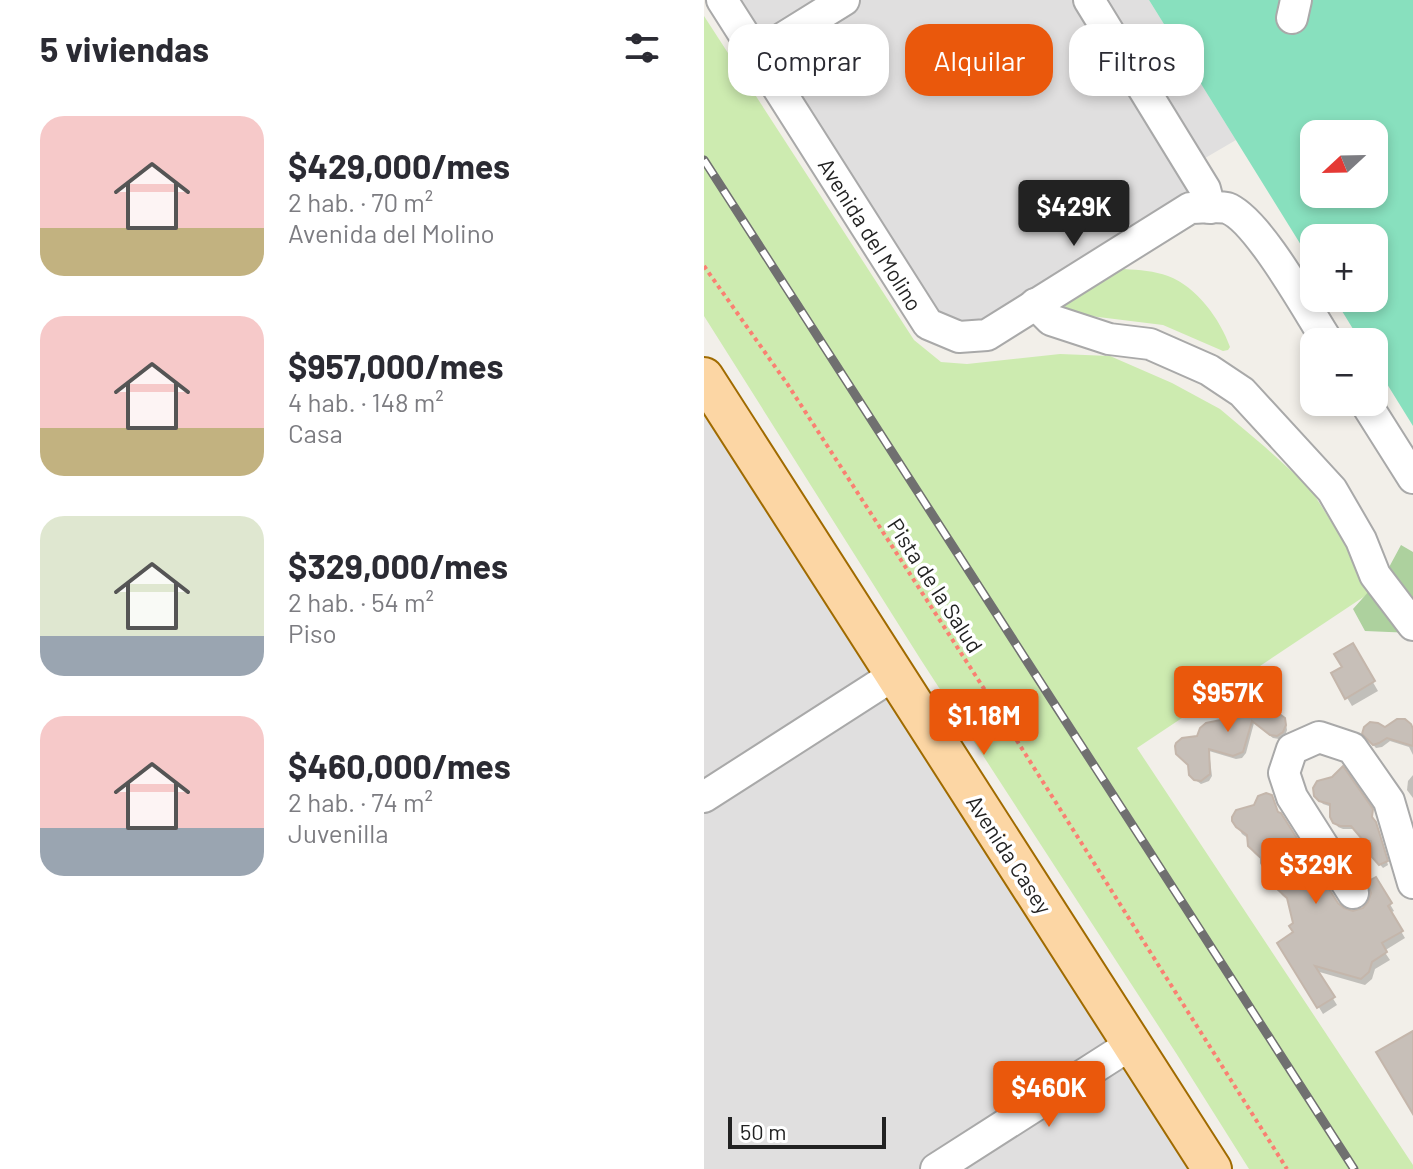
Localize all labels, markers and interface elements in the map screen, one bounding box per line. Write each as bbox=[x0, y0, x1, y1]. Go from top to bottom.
chip: Comprar bbox=[728, 24, 889, 96]
chip: Alquilar bbox=[905, 24, 1053, 96]
chip: Filtros bbox=[1069, 24, 1204, 96]
icon: filters bbox=[620, 26, 664, 70]
text: 5 viviendas bbox=[40, 28, 209, 69]
north arrow bbox=[1300, 120, 1388, 208]
map controls bbox=[1300, 120, 1388, 416]
text: $429,000/mes bbox=[288, 145, 510, 186]
icon: home bbox=[104, 148, 200, 244]
street label: Avenida del Molino bbox=[814, 153, 928, 315]
pin: $429K bbox=[1018, 180, 1130, 248]
text: 2 hab. · 70 m² bbox=[288, 186, 433, 217]
text: $429K bbox=[1036, 190, 1112, 221]
text: Avenida del Molino bbox=[288, 217, 495, 248]
button: + bbox=[1300, 224, 1388, 312]
button: − bbox=[1300, 328, 1388, 416]
text: $957,000/mes bbox=[288, 345, 504, 386]
icon: home bbox=[104, 348, 200, 444]
text: 4 hab. · 148 m² bbox=[288, 386, 444, 417]
text: Casa bbox=[288, 417, 343, 448]
street label: Pista de la Salud bbox=[883, 513, 989, 657]
text: $329,000/mes bbox=[288, 545, 508, 586]
icon: home bbox=[104, 548, 200, 644]
text: 2 hab. · 54 m² bbox=[288, 586, 434, 617]
text: Piso bbox=[288, 617, 337, 648]
pin: $957K bbox=[1172, 666, 1284, 734]
text: $957K bbox=[1192, 676, 1264, 707]
pin: $1.18M bbox=[919, 689, 1049, 757]
text: $1.18M bbox=[948, 699, 1020, 730]
text: $460,000/mes bbox=[288, 745, 511, 786]
icon: home bbox=[104, 748, 200, 844]
text: 2 hab. · 74 m² bbox=[288, 786, 433, 817]
street label: Avenida Casey bbox=[962, 790, 1058, 918]
text: Juvenilla bbox=[288, 817, 389, 848]
pin: $329K bbox=[1260, 838, 1372, 906]
text: $329K bbox=[1279, 848, 1353, 879]
pin: $460K bbox=[993, 1061, 1105, 1129]
text: $460K bbox=[1011, 1071, 1087, 1102]
scale bar bbox=[728, 1113, 886, 1149]
text: 50 m bbox=[740, 1118, 786, 1144]

